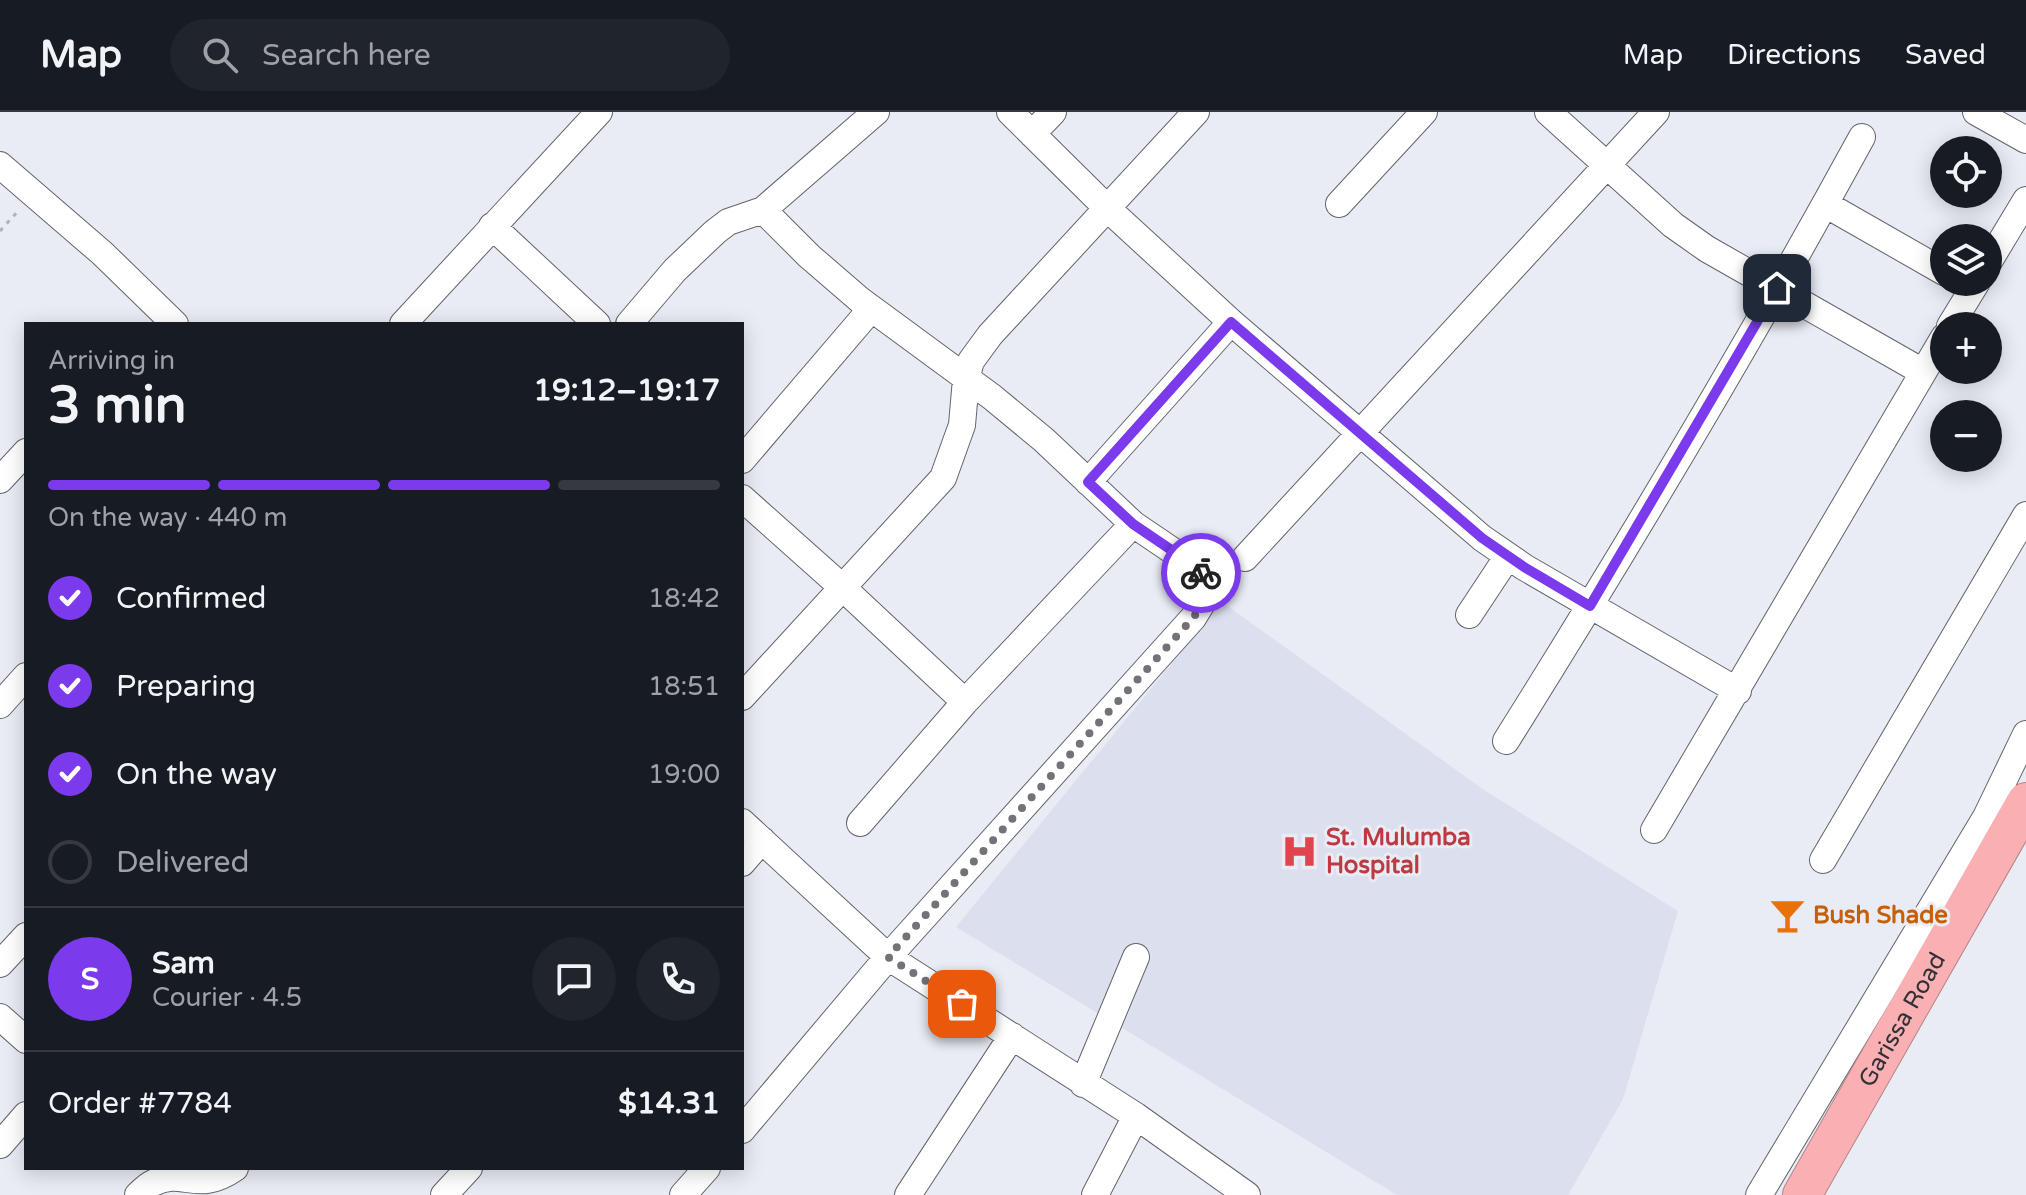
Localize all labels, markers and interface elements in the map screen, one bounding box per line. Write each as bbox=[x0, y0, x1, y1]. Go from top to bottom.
search box bbox=[170, 19, 730, 91]
text: Map bbox=[40, 32, 122, 78]
icon: search bbox=[198, 33, 242, 77]
text: Search here bbox=[262, 37, 431, 74]
text: Map bbox=[1623, 38, 1683, 72]
text: Directions bbox=[1727, 38, 1861, 72]
text: Saved bbox=[1905, 38, 1986, 72]
map controls bbox=[1930, 136, 2002, 472]
button: locate bbox=[1930, 136, 2002, 208]
button: layers bbox=[1930, 224, 2002, 296]
pin bbox=[1743, 254, 1811, 322]
icon: home bbox=[1755, 266, 1799, 310]
button: + bbox=[1930, 312, 2002, 384]
text: Arriving in bbox=[48, 345, 175, 376]
text: 19:12–19:17 bbox=[533, 372, 720, 409]
text: 3 min bbox=[48, 374, 187, 437]
button: − bbox=[1930, 400, 2002, 472]
text: On the way · 440 m bbox=[48, 502, 287, 533]
courier bbox=[1161, 533, 1241, 613]
icon: bike bbox=[1179, 551, 1223, 595]
icon: check bbox=[48, 576, 92, 620]
text: Confirmed bbox=[116, 580, 267, 617]
text: 18:42 bbox=[648, 583, 720, 614]
icon: check bbox=[48, 664, 92, 708]
text: Preparing bbox=[116, 668, 256, 705]
text: 18:51 bbox=[648, 671, 720, 702]
icon: check bbox=[48, 752, 92, 796]
text: On the way bbox=[116, 756, 277, 793]
text: 19:00 bbox=[648, 759, 720, 790]
place label: St. Mulumba Hospital bbox=[1326, 823, 1471, 880]
hospital icon: St. Mulumba Hospital bbox=[1281, 832, 1319, 870]
text: Delivered bbox=[116, 844, 250, 881]
bar icon: Bush Shade bbox=[1768, 896, 1806, 934]
place label: Bush Shade bbox=[1813, 901, 1948, 930]
button: chat bbox=[532, 937, 616, 1021]
button: phone bbox=[636, 937, 720, 1021]
text: Sam bbox=[152, 945, 215, 982]
street label: Garissa Road bbox=[1852, 947, 1952, 1092]
text: S bbox=[81, 961, 99, 998]
pin bbox=[928, 970, 996, 1038]
text: Courier · 4.5 bbox=[152, 982, 302, 1013]
icon: bag bbox=[940, 982, 984, 1026]
text: Order #7784 bbox=[48, 1085, 232, 1122]
text: $14.31 bbox=[618, 1085, 720, 1122]

